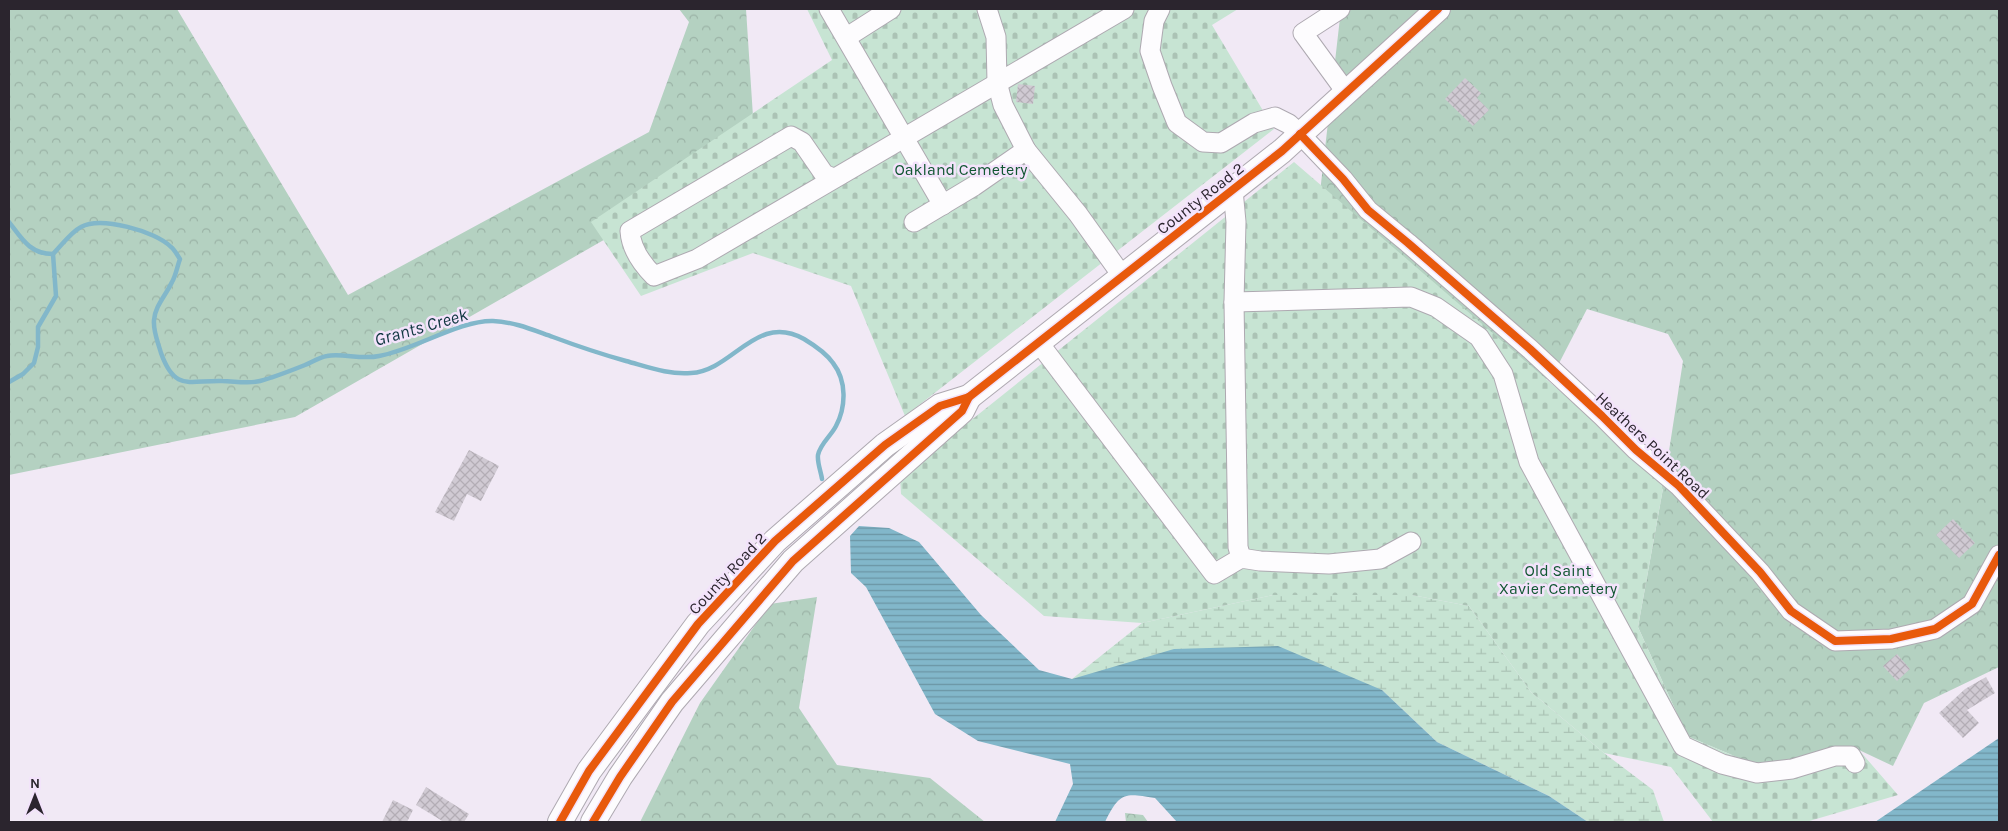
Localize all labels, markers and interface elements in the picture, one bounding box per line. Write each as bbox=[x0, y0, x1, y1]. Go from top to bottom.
street label: County Road 2 bbox=[1153, 159, 1248, 238]
park label: Oakland Cemetery bbox=[894, 160, 1028, 179]
water label: Grants Creek bbox=[372, 303, 471, 351]
street label: Heathers Point Road bbox=[1592, 388, 1713, 503]
street label: County Road 2 bbox=[685, 528, 770, 618]
park label: Old Saint Xavier Cemetery bbox=[1499, 561, 1618, 598]
north arrow bbox=[10, 771, 60, 821]
text: N bbox=[30, 775, 40, 792]

